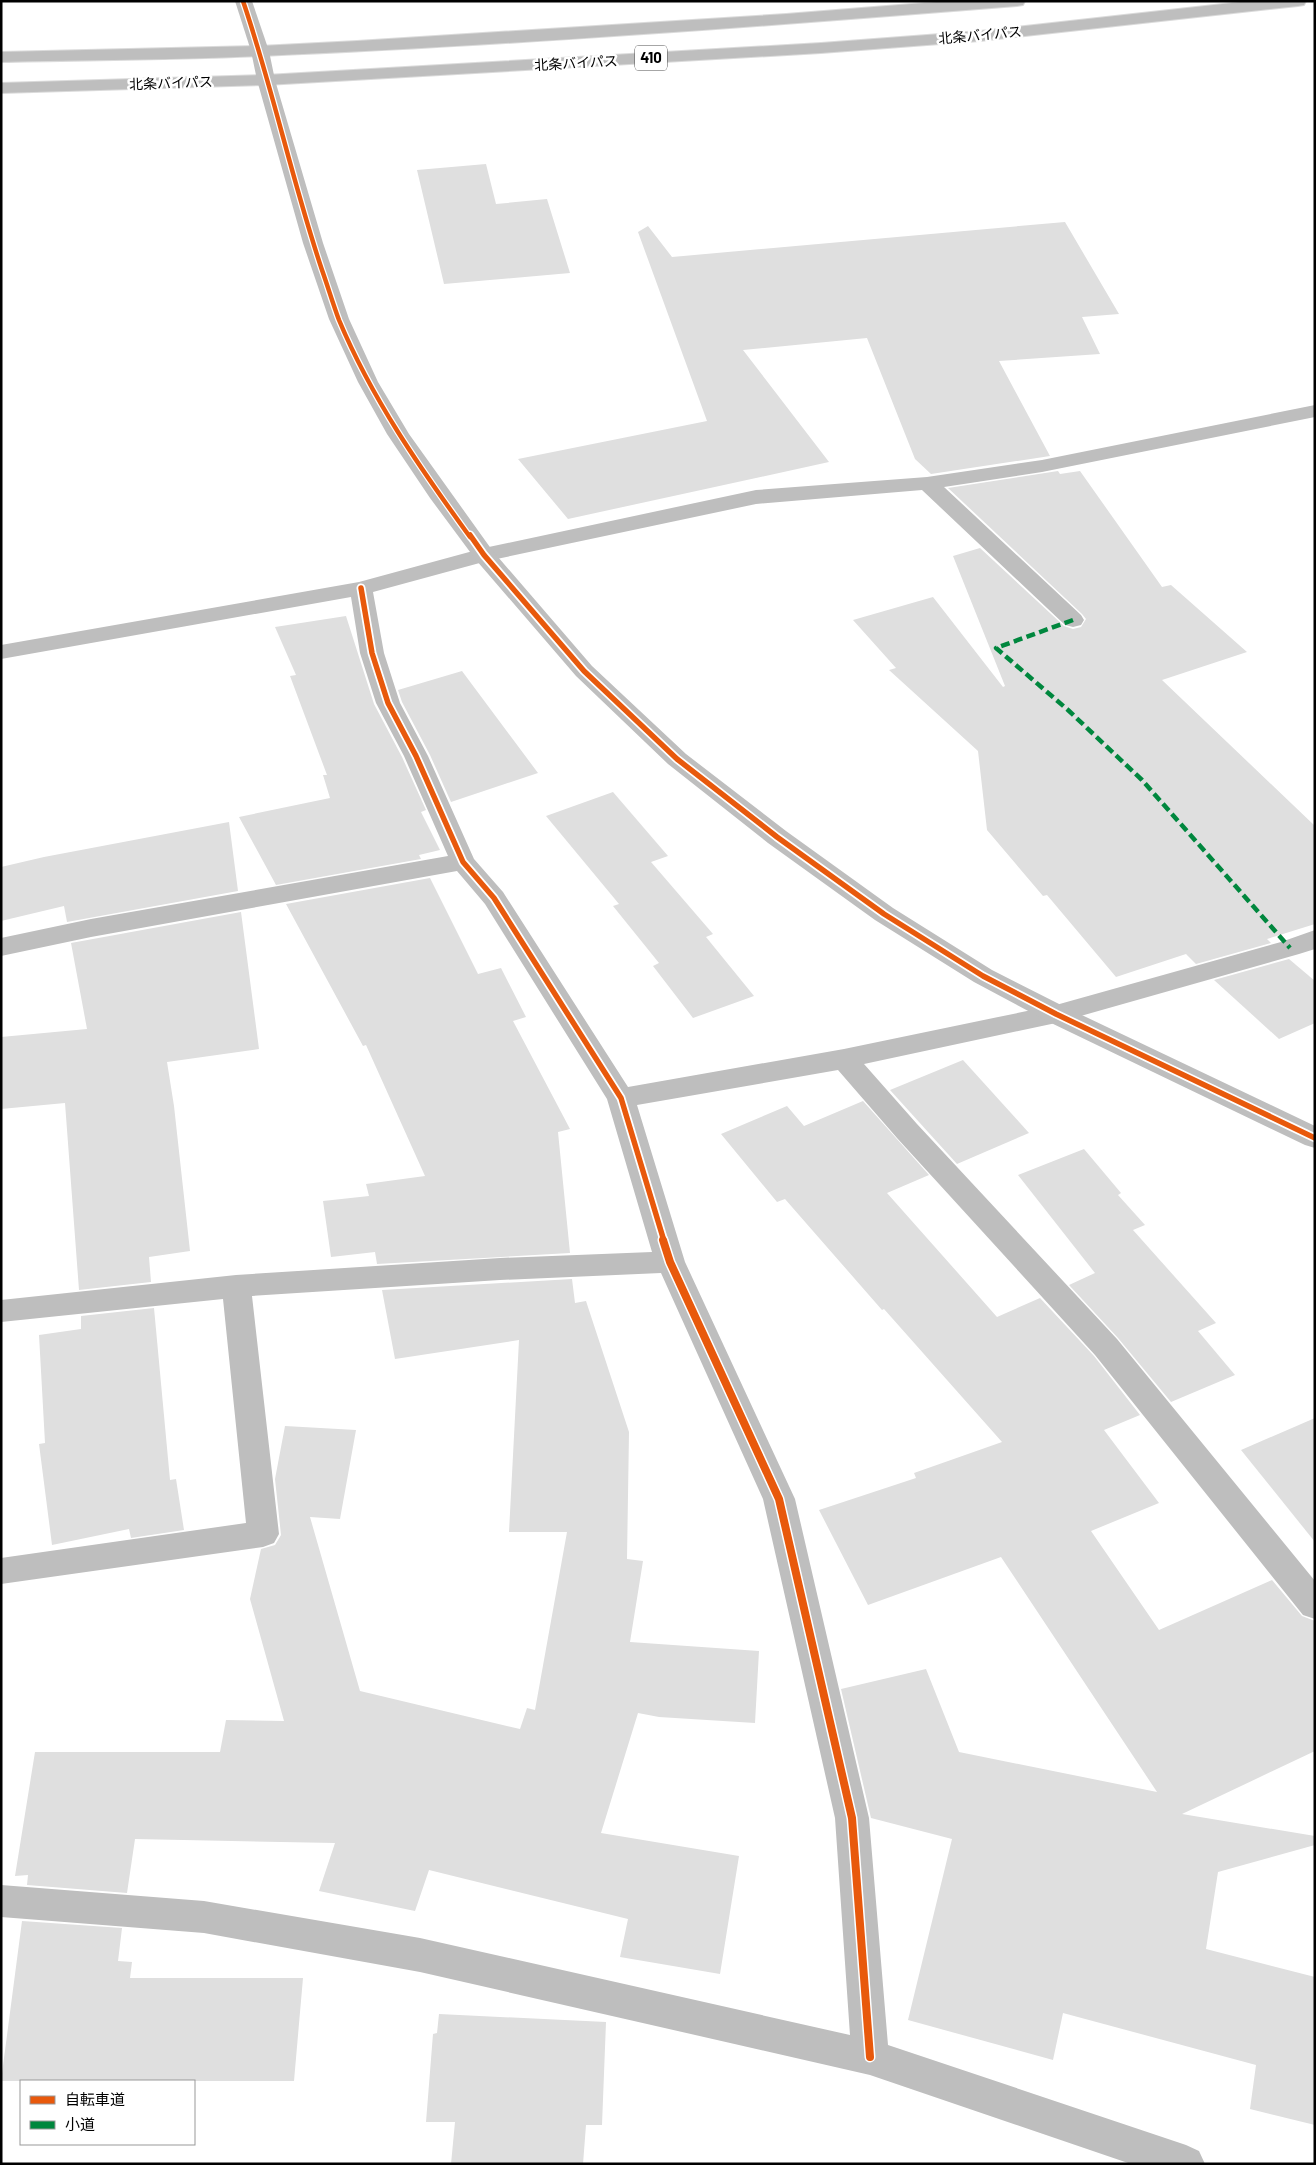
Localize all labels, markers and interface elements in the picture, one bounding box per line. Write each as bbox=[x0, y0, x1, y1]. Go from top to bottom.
street label: 北条バイパス bbox=[938, 22, 1022, 47]
road number: 410 bbox=[635, 46, 667, 70]
street label: 北条バイパス bbox=[534, 52, 618, 73]
street label: 北条バイパス bbox=[129, 73, 213, 92]
legend bbox=[20, 2080, 195, 2145]
text: 自転車道 bbox=[65, 2090, 125, 2108]
text: 小道 bbox=[65, 2115, 95, 2133]

